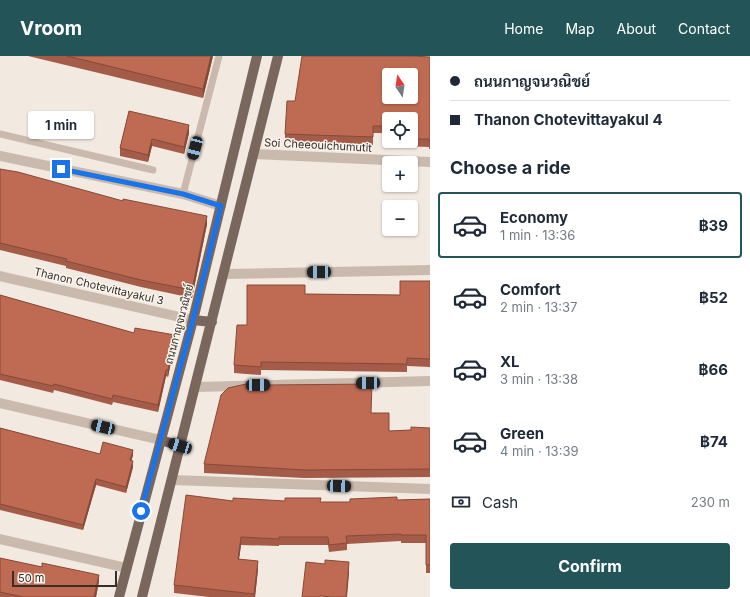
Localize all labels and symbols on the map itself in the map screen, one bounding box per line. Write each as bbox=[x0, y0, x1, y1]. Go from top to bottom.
north arrow bbox=[382, 68, 418, 104]
callout: 1 min bbox=[28, 111, 94, 139]
car bbox=[186, 135, 204, 161]
street label: Soi Cheeouichumutit bbox=[264, 135, 373, 155]
route end bbox=[52, 160, 70, 178]
street label: Thanon Chotevittayakul 3 bbox=[33, 264, 165, 308]
car bbox=[307, 266, 331, 278]
street label: ถนนกาญจนวณิชย์ bbox=[161, 282, 196, 365]
car bbox=[356, 377, 380, 389]
car bbox=[246, 379, 270, 391]
car bbox=[90, 418, 116, 436]
car bbox=[167, 437, 193, 455]
car bbox=[327, 480, 351, 492]
route start bbox=[132, 502, 150, 520]
scale bar bbox=[12, 569, 117, 588]

